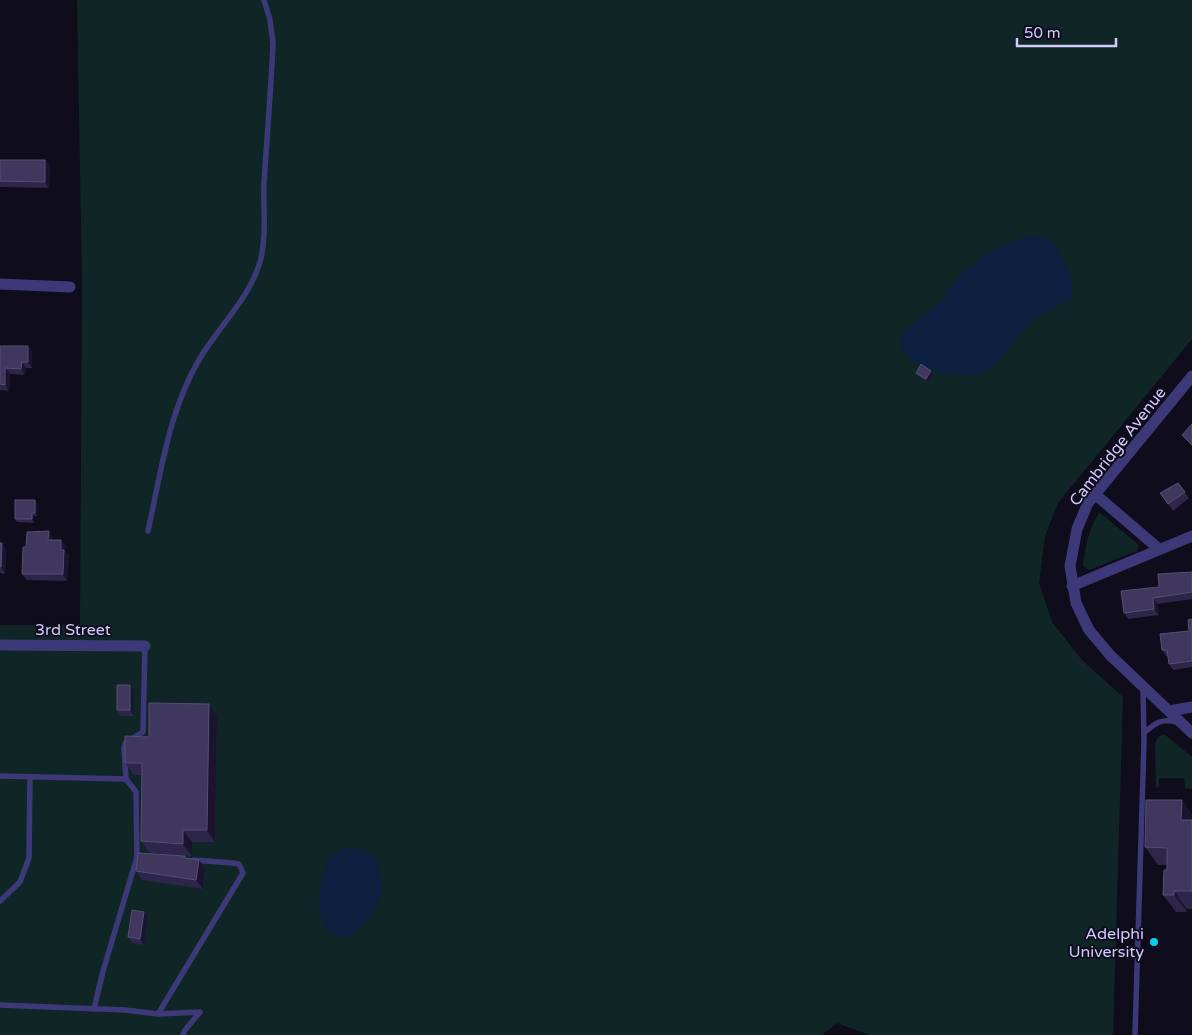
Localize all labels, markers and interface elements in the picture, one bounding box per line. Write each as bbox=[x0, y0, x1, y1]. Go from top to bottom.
scale bar bbox=[1017, 15, 1116, 47]
text: 50 m bbox=[1024, 24, 1061, 42]
street label: Cambridge Avenue bbox=[1065, 383, 1171, 510]
street label: 3rd Street bbox=[35, 620, 111, 640]
place label: Adelphi University bbox=[1069, 924, 1144, 962]
marker: Adelphi University bbox=[1148, 936, 1160, 948]

